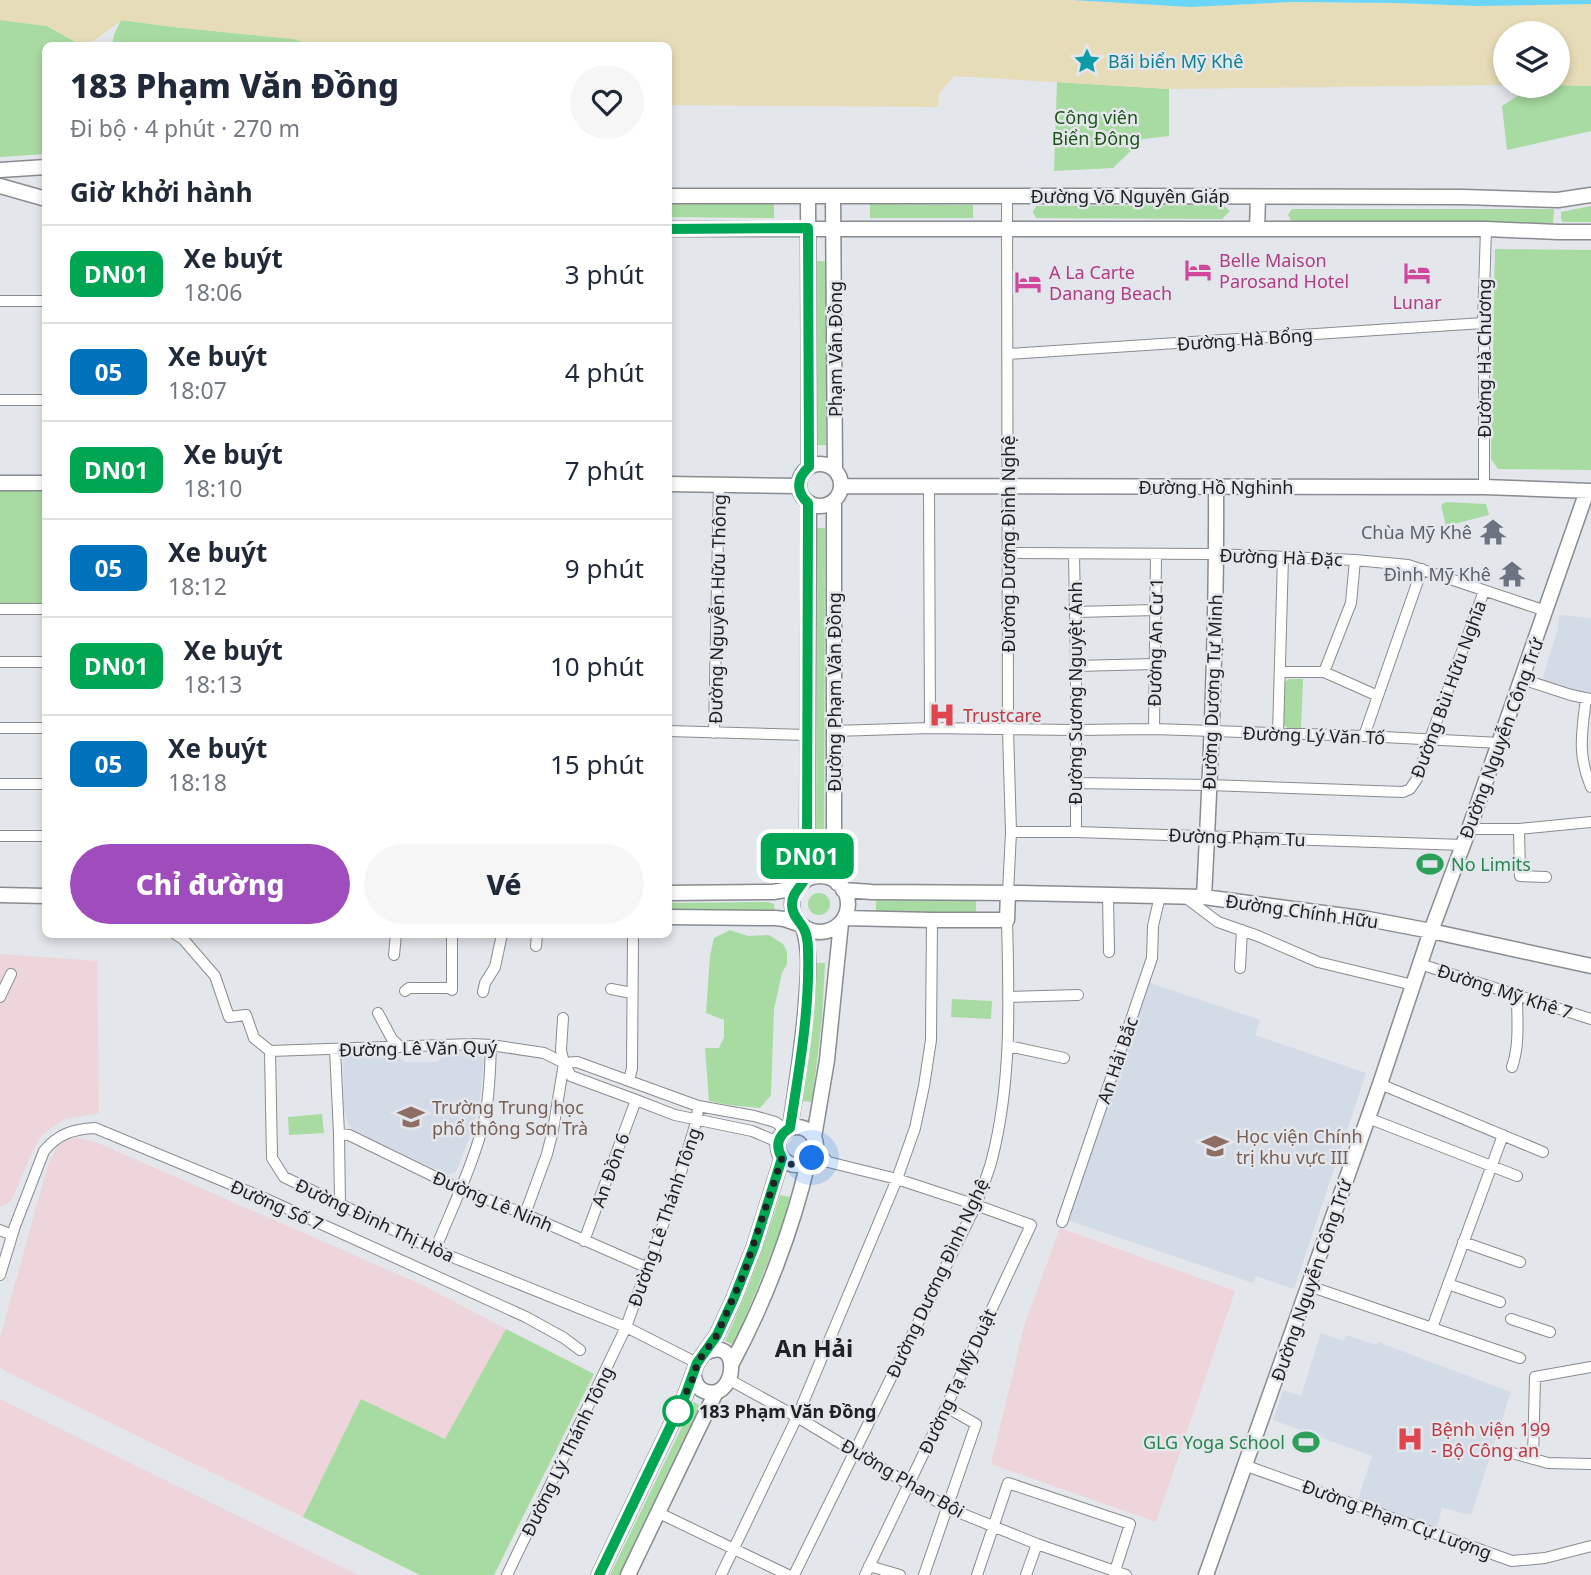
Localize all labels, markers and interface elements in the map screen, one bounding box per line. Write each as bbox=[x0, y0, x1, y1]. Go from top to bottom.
map controls bbox=[1493, 21, 1570, 98]
button: layers bbox=[1493, 21, 1570, 98]
place icon: Bãi biển Mỹ Khê bbox=[1072, 46, 1102, 76]
place label: Bãi biển Mỹ Khê bbox=[1108, 49, 1243, 73]
text: 183 Phạm Văn Đồng bbox=[70, 63, 399, 108]
button: heart bbox=[570, 65, 644, 139]
park label: Công viên Biển Đông bbox=[1052, 105, 1140, 150]
text: Đi bộ · 4 phút · 270 m bbox=[70, 112, 300, 144]
text: Giờ khởi hành bbox=[70, 174, 253, 210]
street label: Đường Võ Nguyên Giáp bbox=[1030, 184, 1230, 208]
text: Xe buýt bbox=[184, 240, 283, 276]
place label: Belle Maison Parosand Hotel bbox=[1219, 248, 1349, 293]
hotel icon: Belle Maison Parosand Hotel bbox=[1183, 255, 1213, 285]
text: 3 phút bbox=[565, 256, 644, 292]
text: DN01 bbox=[84, 257, 149, 290]
hotel icon: Lunar bbox=[1402, 258, 1432, 288]
place label: A La Carte Danang Beach bbox=[1049, 260, 1172, 305]
hotel icon: A La Carte Danang Beach bbox=[1013, 267, 1043, 297]
text: 18:06 bbox=[184, 276, 242, 308]
street label: Đường Hà Chương bbox=[1472, 278, 1496, 438]
street label: Phạm Văn Đồng bbox=[823, 281, 847, 417]
place label: Lunar bbox=[1392, 290, 1442, 314]
street label: Đường Hà Bổng bbox=[1176, 322, 1314, 356]
text: Xe buýt bbox=[168, 338, 267, 374]
text: 4 phút bbox=[565, 354, 644, 390]
text: 05 bbox=[95, 355, 122, 388]
text: 18:07 bbox=[168, 374, 227, 406]
street label: Đường Dương Đình Nghệ bbox=[996, 435, 1020, 653]
text: Xe buýt bbox=[184, 436, 283, 472]
text: 7 phút bbox=[565, 452, 644, 488]
text: DN01 bbox=[84, 453, 149, 486]
text: 18:10 bbox=[184, 472, 242, 504]
street label: Đường Hồ Nghinh bbox=[1139, 475, 1293, 499]
street label: Đường Nguyễn Hữu Thông bbox=[703, 494, 731, 724]
temple icon: Chùa Mỹ Khê bbox=[1478, 517, 1508, 547]
place label: Chùa Mỹ Khê bbox=[1361, 520, 1472, 544]
text: Xe buýt bbox=[168, 534, 267, 570]
street label: Đường Hà Đặc bbox=[1219, 543, 1343, 571]
text: 9 phút bbox=[565, 550, 644, 586]
text: 05 bbox=[95, 551, 122, 584]
temple icon: Đình Mỹ Khê bbox=[1497, 559, 1527, 589]
place label: Đình Mỹ Khê bbox=[1384, 562, 1491, 586]
text: 18:12 bbox=[168, 570, 227, 602]
street label: Đường An Cư 1 bbox=[1142, 577, 1168, 707]
street label: Đường Sương Nguyệt Ánh bbox=[1063, 581, 1087, 805]
street label: Đường Phạm Văn Đồng bbox=[822, 592, 846, 792]
street label: Đường Dương Tự Minh bbox=[1197, 594, 1227, 790]
street label: Đường Bùi Hữu Nghĩa bbox=[1405, 597, 1491, 781]
text: Xe buýt bbox=[184, 632, 283, 668]
street label: Đường Nguyễn Công Trứ bbox=[1453, 633, 1549, 842]
text: 10 phút bbox=[550, 648, 644, 684]
text: DN01 bbox=[84, 649, 149, 682]
text: 18:13 bbox=[184, 668, 242, 700]
hospital icon: Trustcare bbox=[927, 700, 957, 730]
place label: Trustcare bbox=[963, 703, 1042, 727]
street label: Đường Lý Văn Tố bbox=[1242, 721, 1386, 749]
text: Xe buýt bbox=[168, 730, 267, 766]
text: 15 phút bbox=[550, 746, 644, 782]
text: 05 bbox=[95, 747, 122, 780]
text: 18:18 bbox=[168, 766, 227, 798]
street label: Đường Phạm Tu bbox=[1168, 823, 1306, 851]
line badge: DN01 bbox=[758, 833, 856, 879]
text: DN01 bbox=[775, 839, 839, 872]
button: Chỉ đường bbox=[70, 844, 350, 924]
button: Vé bbox=[364, 844, 644, 924]
sports icon: No Limits bbox=[1415, 849, 1445, 879]
place label: No Limits bbox=[1451, 852, 1531, 876]
street label: Đường Chính Hữu bbox=[1224, 888, 1380, 934]
street label: Đường Mỹ Khê 7 bbox=[1434, 958, 1576, 1024]
street label: An Hải Bắc bbox=[1091, 1013, 1143, 1107]
street label: Đường Lê Văn Quý bbox=[339, 1035, 498, 1061]
place label: Trường Trung học phổ thông Sơn Trà bbox=[432, 1095, 588, 1140]
school or university icon: Trường Trung học phổ thông Sơn Trà bbox=[396, 1102, 426, 1132]
street label: Đường Lê Thánh Tông bbox=[622, 1124, 706, 1310]
place label: Học viện Chính trị khu vực III bbox=[1236, 1124, 1363, 1169]
street label: An Đồn 6 bbox=[585, 1130, 635, 1210]
school or university icon: Học viện Chính trị khu vực III bbox=[1200, 1131, 1230, 1161]
your location bbox=[794, 1140, 829, 1175]
street label: Đường Lê Ninh bbox=[429, 1165, 557, 1237]
street label: Đường Đinh Thị Hòa bbox=[292, 1173, 458, 1267]
street label: Đường Số 7 bbox=[227, 1174, 327, 1236]
street label: Đường Dương Đình Nghệ bbox=[880, 1174, 994, 1382]
street label: Đường Nguyễn Công Trứ bbox=[1265, 1175, 1357, 1384]
street label: Đường Tạ Mỹ Duật bbox=[913, 1304, 1001, 1458]
district label: An Hải bbox=[775, 1331, 853, 1364]
street label: Đường Lý Thánh Tông bbox=[515, 1362, 619, 1540]
marker: 183 Phạm Văn Đồng bbox=[663, 1396, 693, 1426]
place label: 183 Phạm Văn Đồng bbox=[699, 1399, 876, 1423]
place label: Bệnh viện 199 - Bộ Công an bbox=[1431, 1417, 1550, 1462]
hospital icon: Bệnh viện 199 - Bộ Công an bbox=[1395, 1424, 1425, 1454]
sports icon: GLG Yoga School bbox=[1291, 1427, 1321, 1457]
place label: GLG Yoga School bbox=[1143, 1430, 1285, 1454]
street label: Đường Phan Bôi bbox=[837, 1433, 969, 1523]
street label: Đường Phạm Cự Lượng bbox=[1299, 1474, 1495, 1564]

